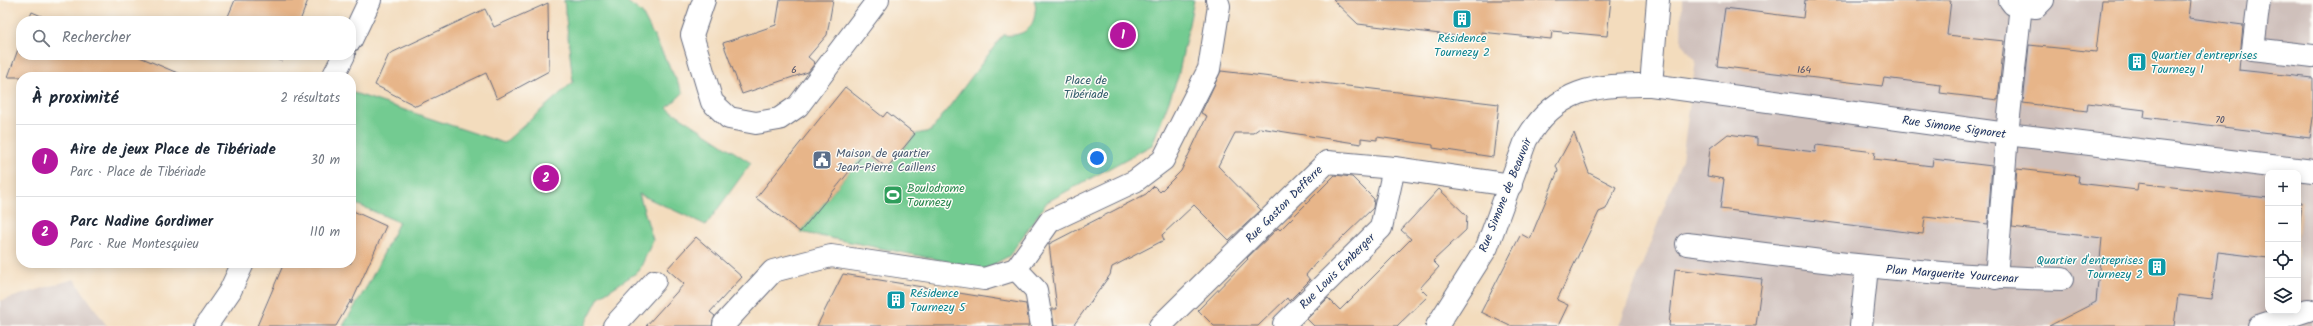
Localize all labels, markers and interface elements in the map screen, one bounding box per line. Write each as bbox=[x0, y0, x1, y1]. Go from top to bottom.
building icon: Résidence Tournezy 2 bbox=[1451, 8, 1473, 30]
search box bbox=[16, 16, 356, 60]
pin: 1 bbox=[1110, 20, 1136, 50]
text: Rechercher bbox=[62, 26, 130, 50]
icon: search bbox=[30, 27, 52, 49]
place label: Résidence Tournezy 2 bbox=[1434, 29, 1490, 62]
place label: Quartier d'entreprises Tournezy 1 bbox=[2151, 46, 2257, 79]
building icon: Quartier d'entreprises Tournezy 1 bbox=[2126, 51, 2148, 73]
house number: 6 bbox=[791, 62, 797, 78]
house number: 164 bbox=[1797, 62, 1812, 78]
park label: Place de Tibériade bbox=[1064, 71, 1109, 104]
text: À proximité bbox=[32, 85, 119, 112]
text: 2 résultats bbox=[281, 88, 340, 109]
street label: Rue Simone Signoret bbox=[1901, 111, 2007, 144]
house number: 70 bbox=[2215, 112, 2225, 128]
street label: Rue Simone de Beauvoir bbox=[1474, 134, 1537, 255]
text: Aire de jeux Place de Tibériade bbox=[70, 138, 276, 162]
place label: Maison de quartier Jean-Pierre Caillens bbox=[836, 144, 936, 177]
your location bbox=[1087, 148, 1107, 168]
public building icon: Maison de quartier Jean-Pierre Caillens bbox=[811, 149, 833, 171]
text: 1 bbox=[43, 150, 47, 171]
text: 30 m bbox=[311, 150, 340, 171]
street label: Rue Gaston Defferre bbox=[1241, 161, 1328, 248]
text: Parc · Place de Tibériade bbox=[70, 162, 206, 183]
pin: 2 bbox=[533, 163, 559, 193]
map controls bbox=[2265, 170, 2301, 314]
button: + bbox=[2265, 170, 2301, 206]
place label: Boulodrome Tournezy bbox=[907, 179, 965, 212]
sports icon: Boulodrome Tournezy bbox=[882, 184, 904, 206]
button: − bbox=[2265, 206, 2301, 242]
text: Parc Nadine Gordimer bbox=[70, 210, 213, 234]
text: 2 bbox=[41, 222, 49, 243]
text: 110 m bbox=[310, 222, 340, 243]
street label: Rue Louis Emberger bbox=[1295, 228, 1380, 314]
text: Parc · Rue Montesquieu bbox=[70, 234, 199, 255]
button: locate bbox=[2265, 242, 2301, 278]
place label: Quartier d'entreprises Tournezy 2 bbox=[2037, 251, 2143, 284]
building icon: Quartier d'entreprises Tournezy 2 bbox=[2146, 256, 2168, 278]
street label: Plan Marguerite Yourcenar bbox=[1885, 260, 2020, 289]
button: layers bbox=[2265, 278, 2301, 314]
place label: Résidence Tournezy 5 bbox=[910, 284, 967, 317]
building icon: Résidence Tournezy 5 bbox=[885, 289, 907, 311]

